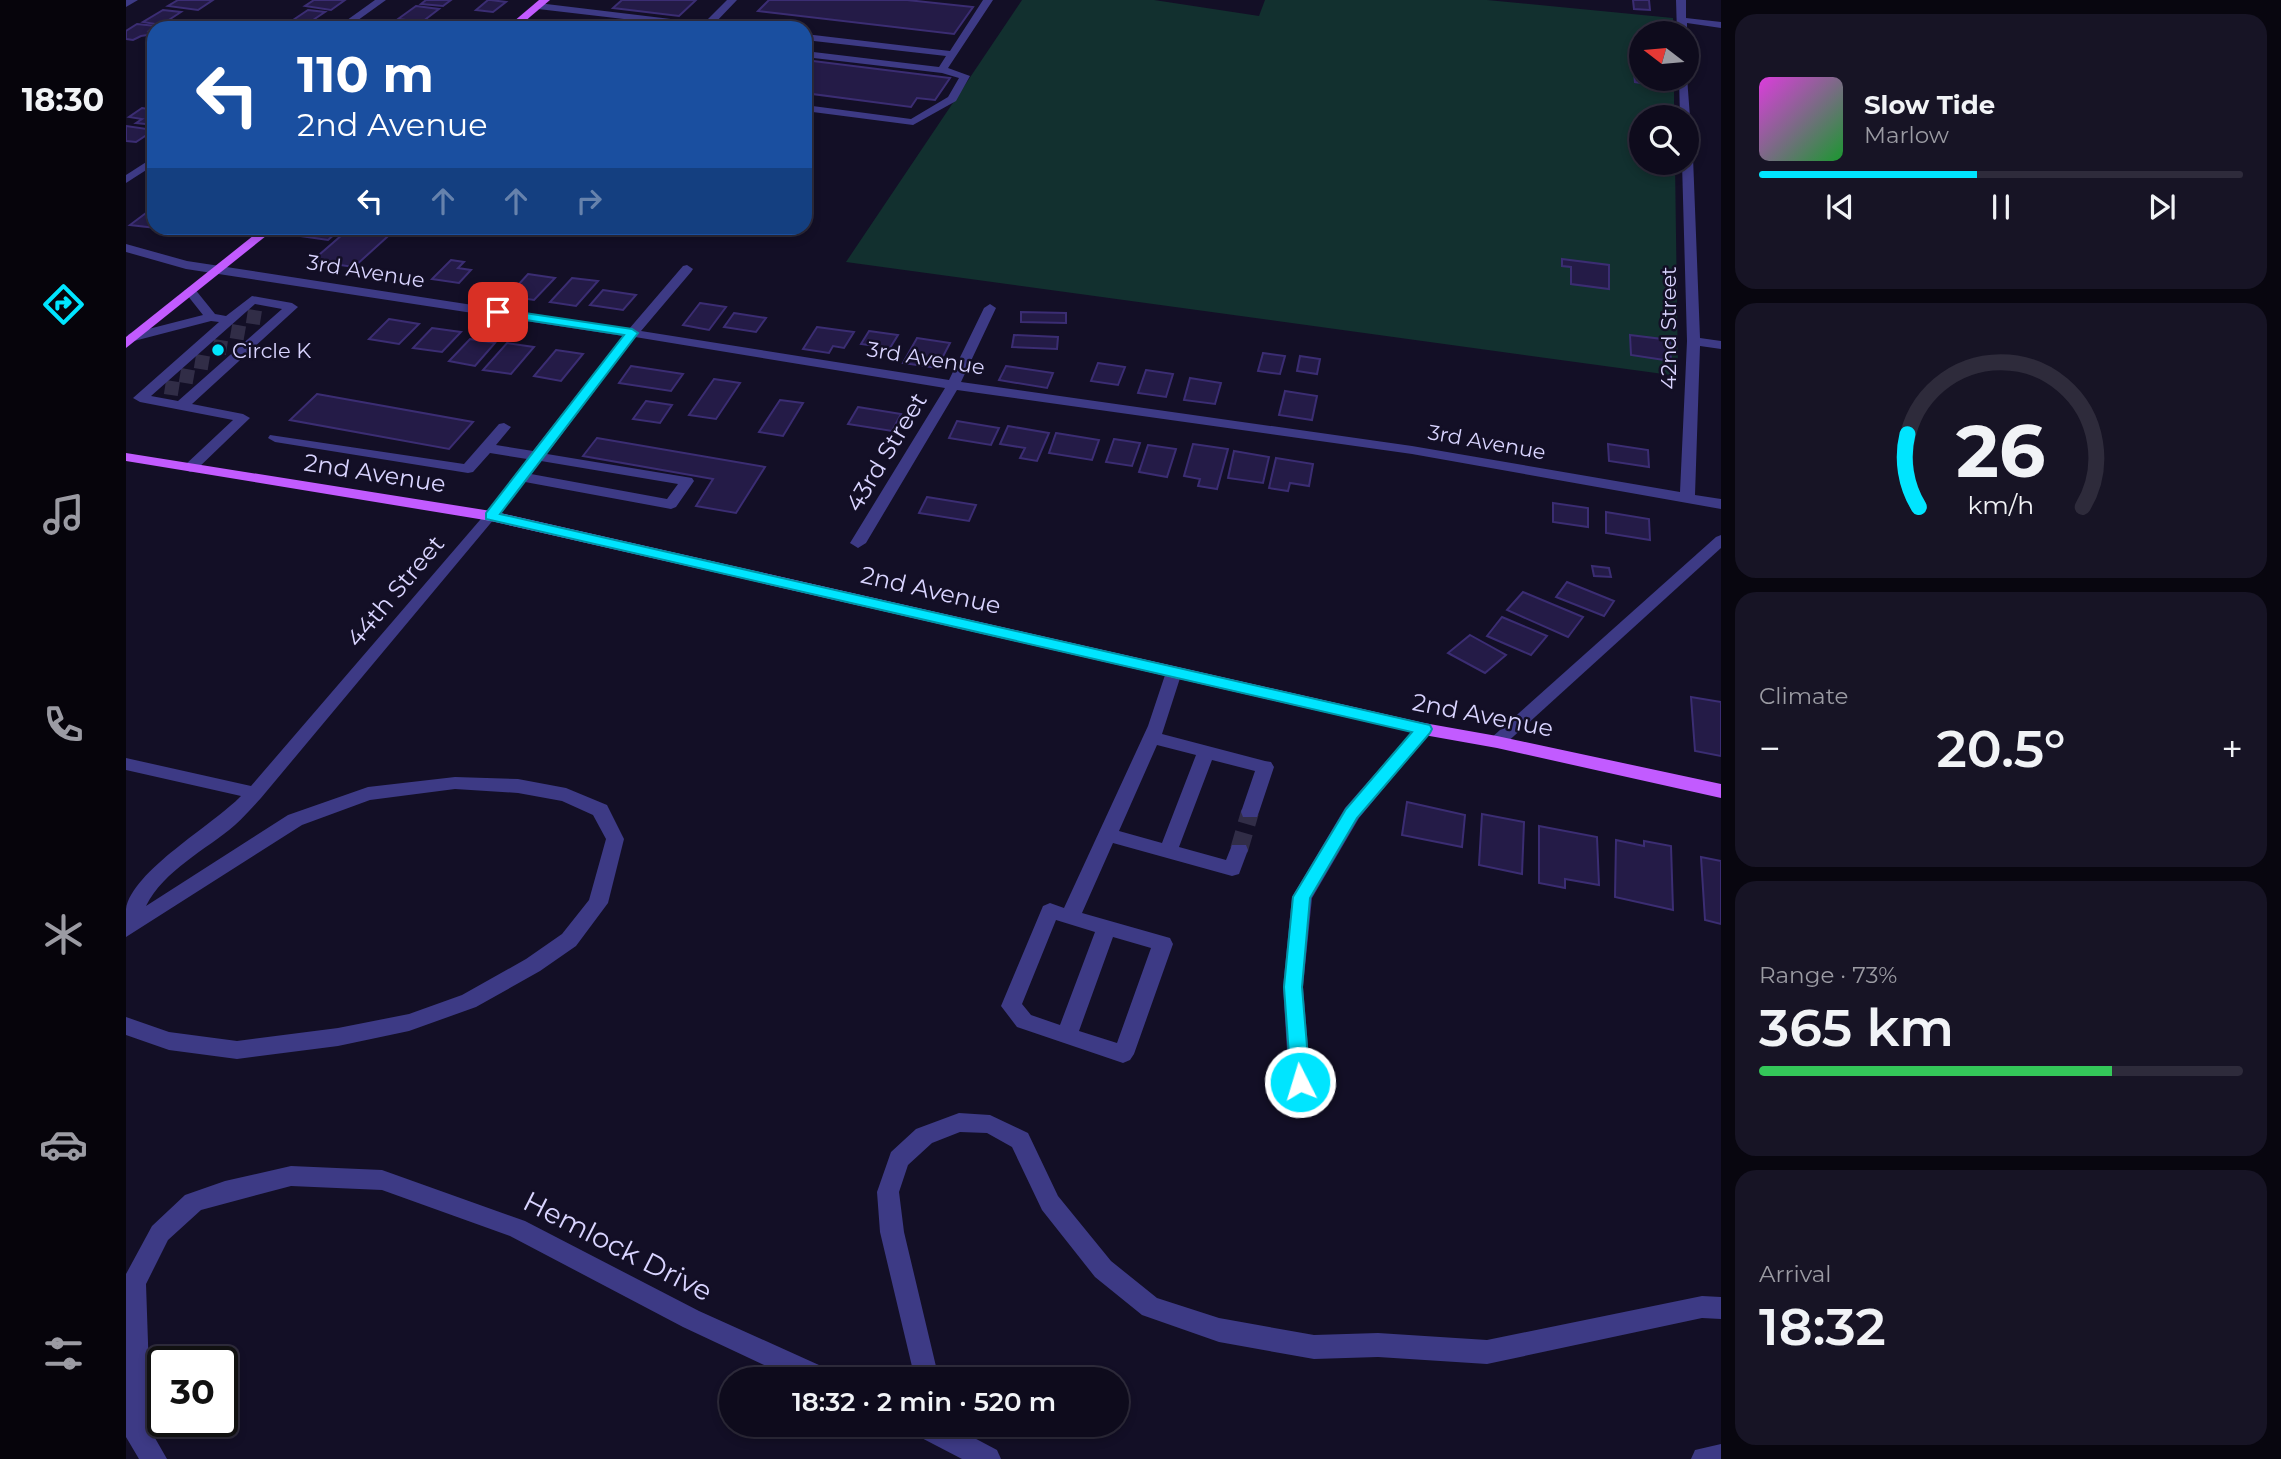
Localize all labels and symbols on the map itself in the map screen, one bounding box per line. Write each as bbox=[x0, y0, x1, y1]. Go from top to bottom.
north arrow bbox=[1629, 21, 1699, 91]
street label: 3rd Avenue bbox=[305, 249, 427, 293]
street label: 42nd Street bbox=[1656, 266, 1681, 390]
pin bbox=[468, 282, 528, 342]
street label: 3rd Avenue bbox=[865, 336, 987, 380]
place label: Circle K bbox=[232, 338, 311, 363]
marker: Circle K bbox=[210, 342, 226, 358]
street label: 43rd Street bbox=[839, 387, 933, 517]
street label: 3rd Avenue bbox=[1426, 419, 1548, 465]
street label: 2nd Avenue bbox=[302, 447, 448, 499]
street label: 44th Street bbox=[340, 529, 450, 653]
street label: 2nd Avenue bbox=[858, 560, 1004, 620]
street label: 2nd Avenue bbox=[1410, 687, 1556, 743]
position arrow bbox=[1263, 1045, 1337, 1119]
street label: Hemlock Drive bbox=[518, 1184, 718, 1308]
speed limit sign: 30 bbox=[147, 1346, 238, 1437]

